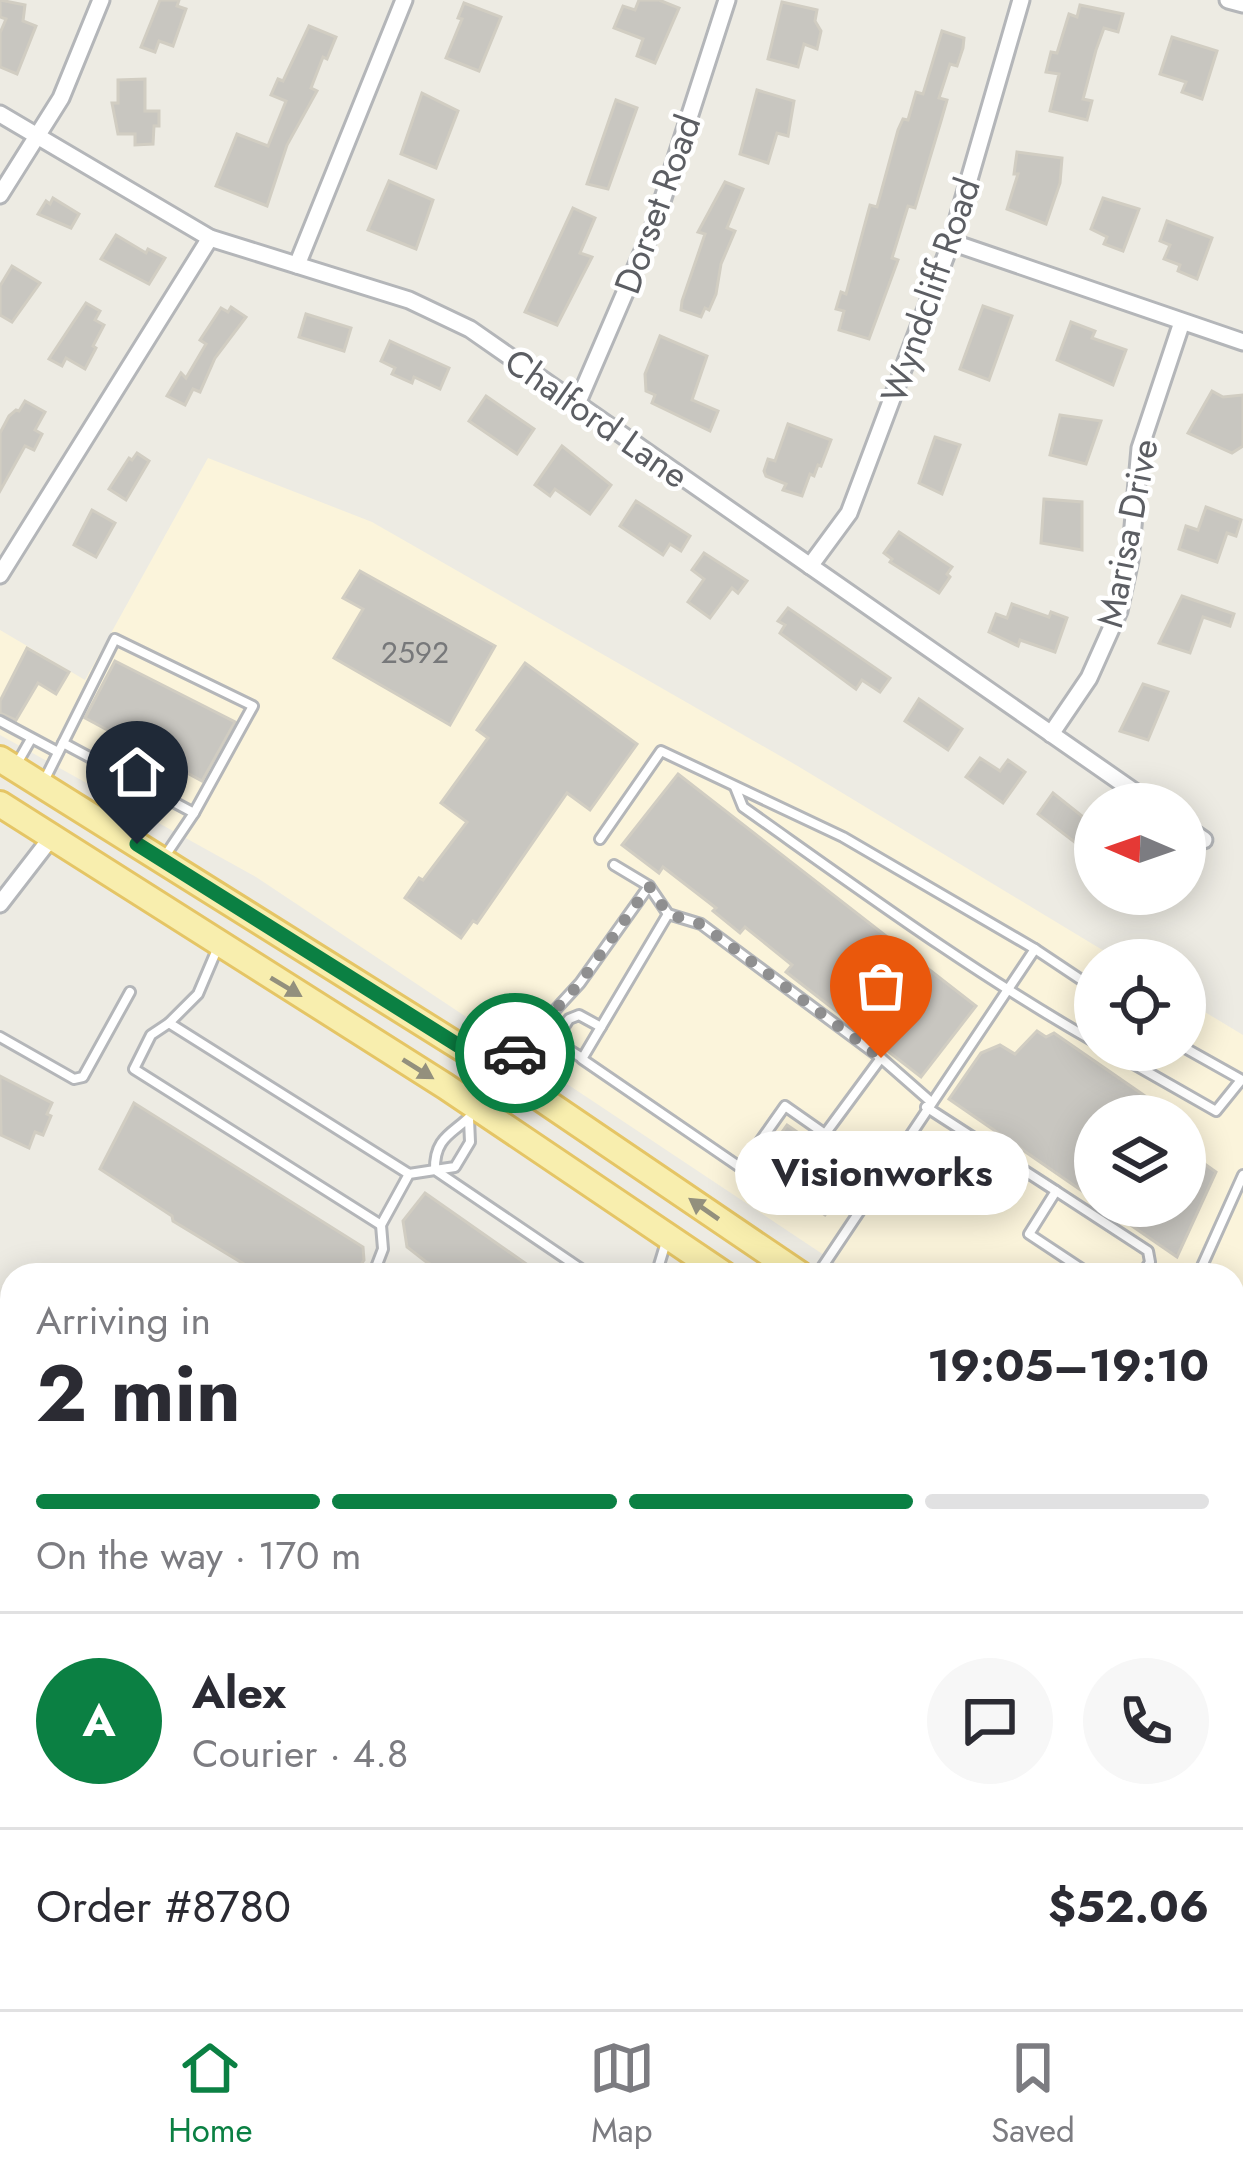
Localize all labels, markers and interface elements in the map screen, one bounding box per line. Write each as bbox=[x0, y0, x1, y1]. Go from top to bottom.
street label: Dorset Road bbox=[601, 107, 713, 301]
street label: Wyndcliff Road bbox=[867, 171, 993, 409]
street label: Chalford Lane bbox=[495, 335, 699, 501]
street label: Marisa Drive bbox=[1083, 434, 1171, 632]
house number: 2592 bbox=[381, 631, 449, 674]
pin bbox=[86, 721, 188, 844]
icon: home bbox=[104, 739, 170, 805]
north arrow bbox=[1074, 783, 1206, 915]
map controls bbox=[1074, 783, 1206, 1227]
pin bbox=[830, 935, 932, 1058]
button: locate bbox=[1074, 939, 1206, 1071]
icon: bag bbox=[848, 953, 914, 1019]
one-way arrow bbox=[269, 976, 303, 997]
courier bbox=[455, 993, 575, 1113]
icon: car bbox=[482, 1020, 548, 1086]
one-way arrow bbox=[401, 1058, 435, 1079]
button: layers bbox=[1074, 1095, 1206, 1227]
callout: Visionworks bbox=[734, 1130, 1028, 1214]
text: Visionworks bbox=[771, 1144, 993, 1201]
one-way arrow bbox=[688, 1198, 721, 1220]
text: Arriving in bbox=[36, 1292, 211, 1349]
text: 19:05–19:10 bbox=[927, 1333, 1209, 1398]
text: 2 min bbox=[36, 1338, 241, 1450]
text: On the way · 170 m bbox=[36, 1527, 362, 1584]
button: chat bbox=[927, 1658, 1053, 1784]
button: phone bbox=[1083, 1658, 1209, 1784]
text: Alex bbox=[192, 1660, 286, 1725]
text: A bbox=[82, 1688, 116, 1753]
text: Courier · 4.8 bbox=[192, 1725, 408, 1782]
text: Order #8780 bbox=[36, 1874, 291, 1939]
text: $52.06 bbox=[1048, 1874, 1209, 1939]
tab: Home bbox=[168, 2035, 253, 2154]
tab: Map bbox=[589, 2035, 655, 2154]
tab: Saved bbox=[991, 2035, 1075, 2154]

